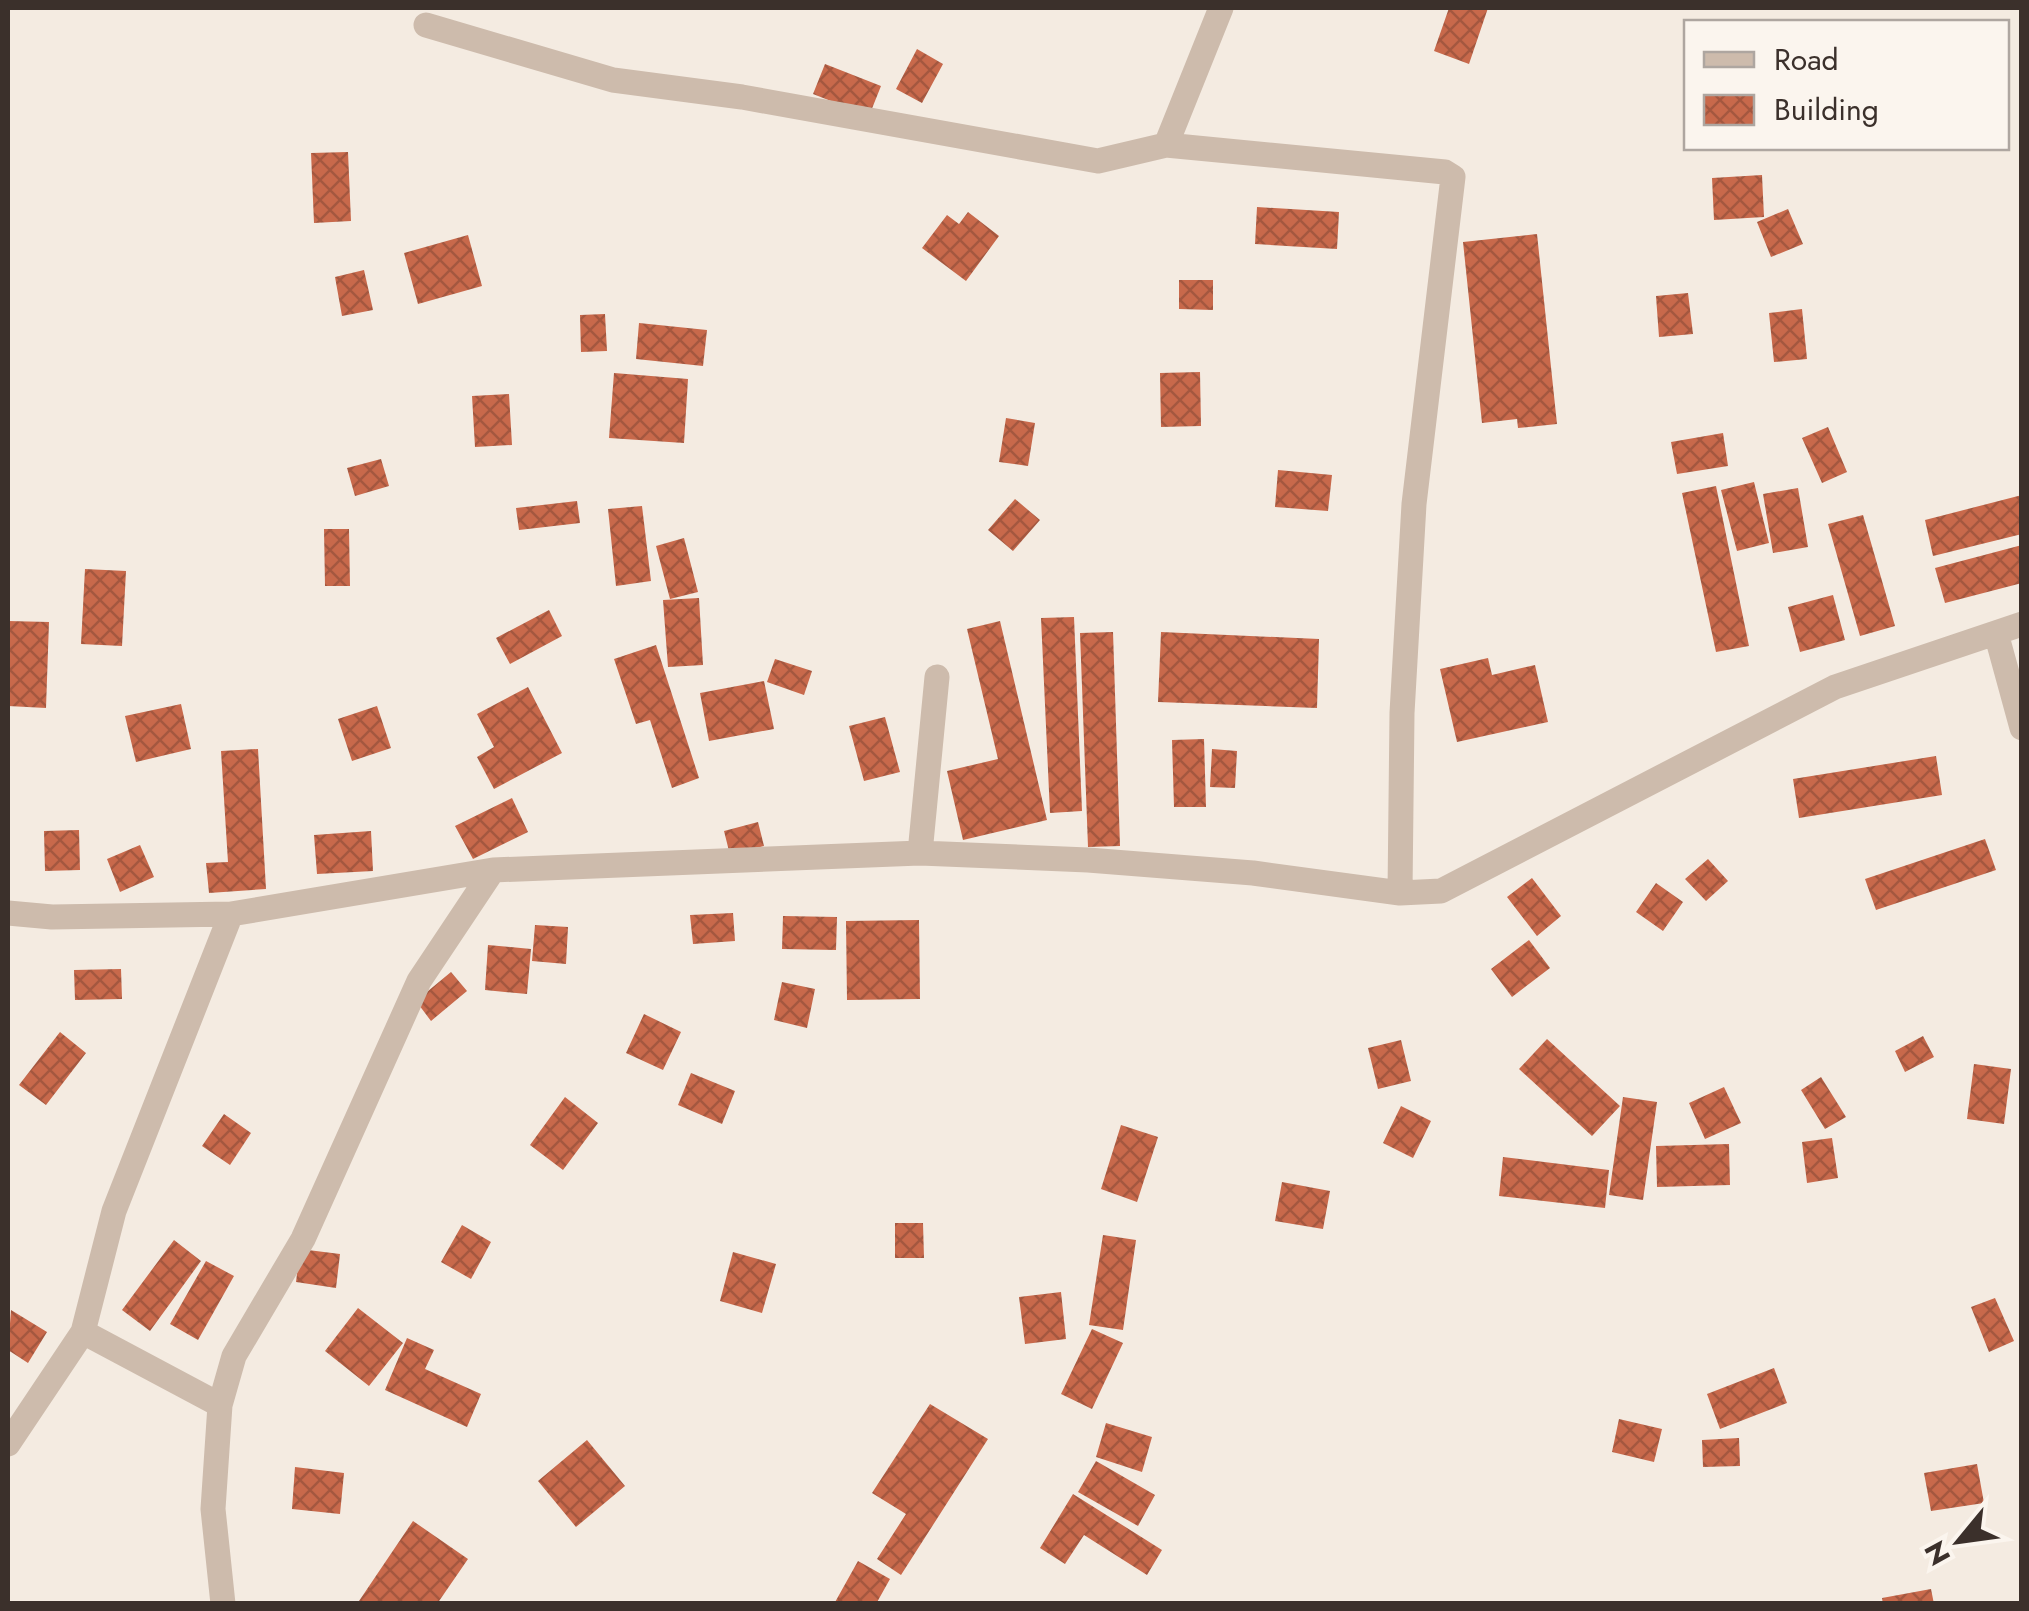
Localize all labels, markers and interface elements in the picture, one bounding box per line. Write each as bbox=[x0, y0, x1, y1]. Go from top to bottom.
legend bbox=[1684, 20, 2009, 150]
text: Road bbox=[1774, 38, 1839, 81]
text: Building bbox=[1774, 88, 1879, 131]
north arrow bbox=[1909, 1491, 2009, 1591]
text: N bbox=[1914, 1533, 1961, 1573]

